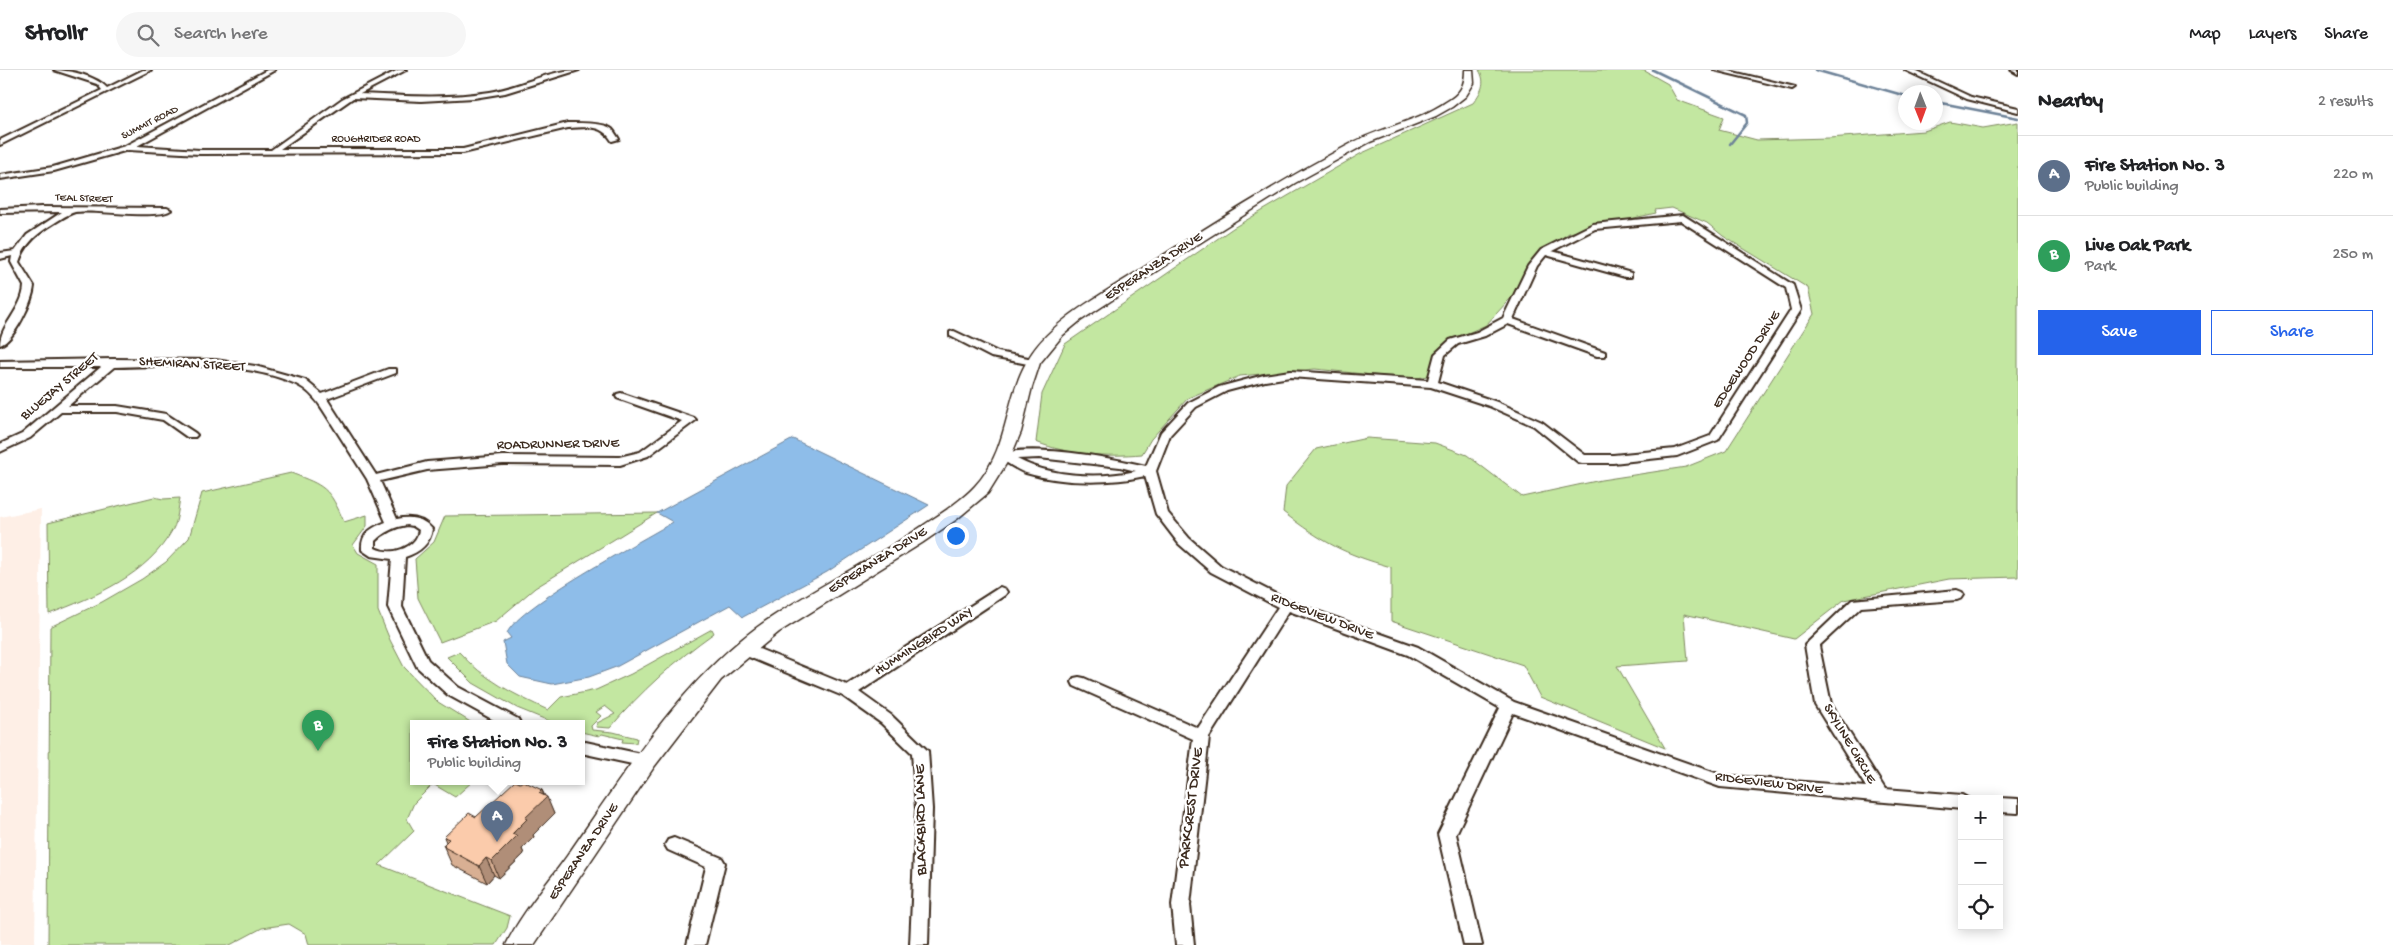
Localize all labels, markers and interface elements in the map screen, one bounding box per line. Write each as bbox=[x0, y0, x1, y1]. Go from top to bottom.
search box bbox=[116, 12, 466, 57]
text: Strollr bbox=[25, 20, 86, 49]
icon: search bbox=[134, 21, 162, 49]
text: Search here bbox=[174, 23, 268, 46]
text: Map bbox=[2189, 24, 2221, 45]
text: Layers bbox=[2249, 24, 2296, 45]
text: Share bbox=[2324, 24, 2368, 45]
north arrow bbox=[1898, 85, 1943, 130]
text: Nearby bbox=[2038, 90, 2103, 115]
text: 2 results bbox=[2318, 93, 2373, 112]
street label: SUMMIT ROAD bbox=[120, 103, 181, 142]
street label: ROUGHRIDER ROAD bbox=[332, 134, 421, 146]
text: Fire Station No. 3 bbox=[2085, 155, 2225, 178]
text: A bbox=[2049, 166, 2059, 185]
text: 220 m bbox=[2333, 166, 2373, 185]
text: Public building bbox=[2085, 178, 2179, 197]
street label: TEAL STREET bbox=[54, 192, 114, 206]
street label: ESPERANZA DRIVE bbox=[1102, 228, 1207, 305]
text: Live Oak Park bbox=[2085, 235, 2190, 258]
text: B bbox=[2050, 246, 2058, 265]
text: 250 m bbox=[2333, 246, 2373, 265]
text: Park bbox=[2085, 258, 2116, 277]
street label: EDGEWOOD DRIVE bbox=[1709, 307, 1786, 412]
button: Save bbox=[2038, 310, 2201, 355]
button: Share bbox=[2211, 310, 2373, 355]
street label: BLUEJAY STREET bbox=[17, 349, 103, 425]
street label: SHEMIRAN STREET bbox=[138, 354, 246, 376]
street label: ROADRUNNER DRIVE bbox=[497, 435, 621, 455]
street label: ESPERANZA DRIVE bbox=[825, 523, 932, 598]
your location bbox=[943, 523, 969, 549]
street label: RIDGEVIEW DRIVE bbox=[1268, 590, 1377, 645]
street label: HUMMINGBIRD WAY bbox=[872, 604, 976, 680]
street label: SKYLINE CIRCLE bbox=[1819, 701, 1880, 788]
pin: B bbox=[302, 710, 334, 751]
popup bbox=[410, 720, 585, 785]
text: Fire Station No. 3 bbox=[428, 732, 567, 755]
street label: PARKCREST DRIVE bbox=[1175, 746, 1209, 870]
text: Public building bbox=[428, 755, 521, 774]
street label: BLACKBIRD LANE bbox=[912, 763, 932, 877]
street label: RIDGEVIEW DRIVE bbox=[1714, 769, 1825, 799]
map controls bbox=[1958, 795, 2003, 930]
button: + bbox=[1958, 795, 2003, 840]
street label: ESPERANZA DRIVE bbox=[545, 799, 623, 904]
pin: A bbox=[481, 801, 513, 842]
button: − bbox=[1958, 840, 2003, 885]
button: locate bbox=[1958, 885, 2003, 930]

